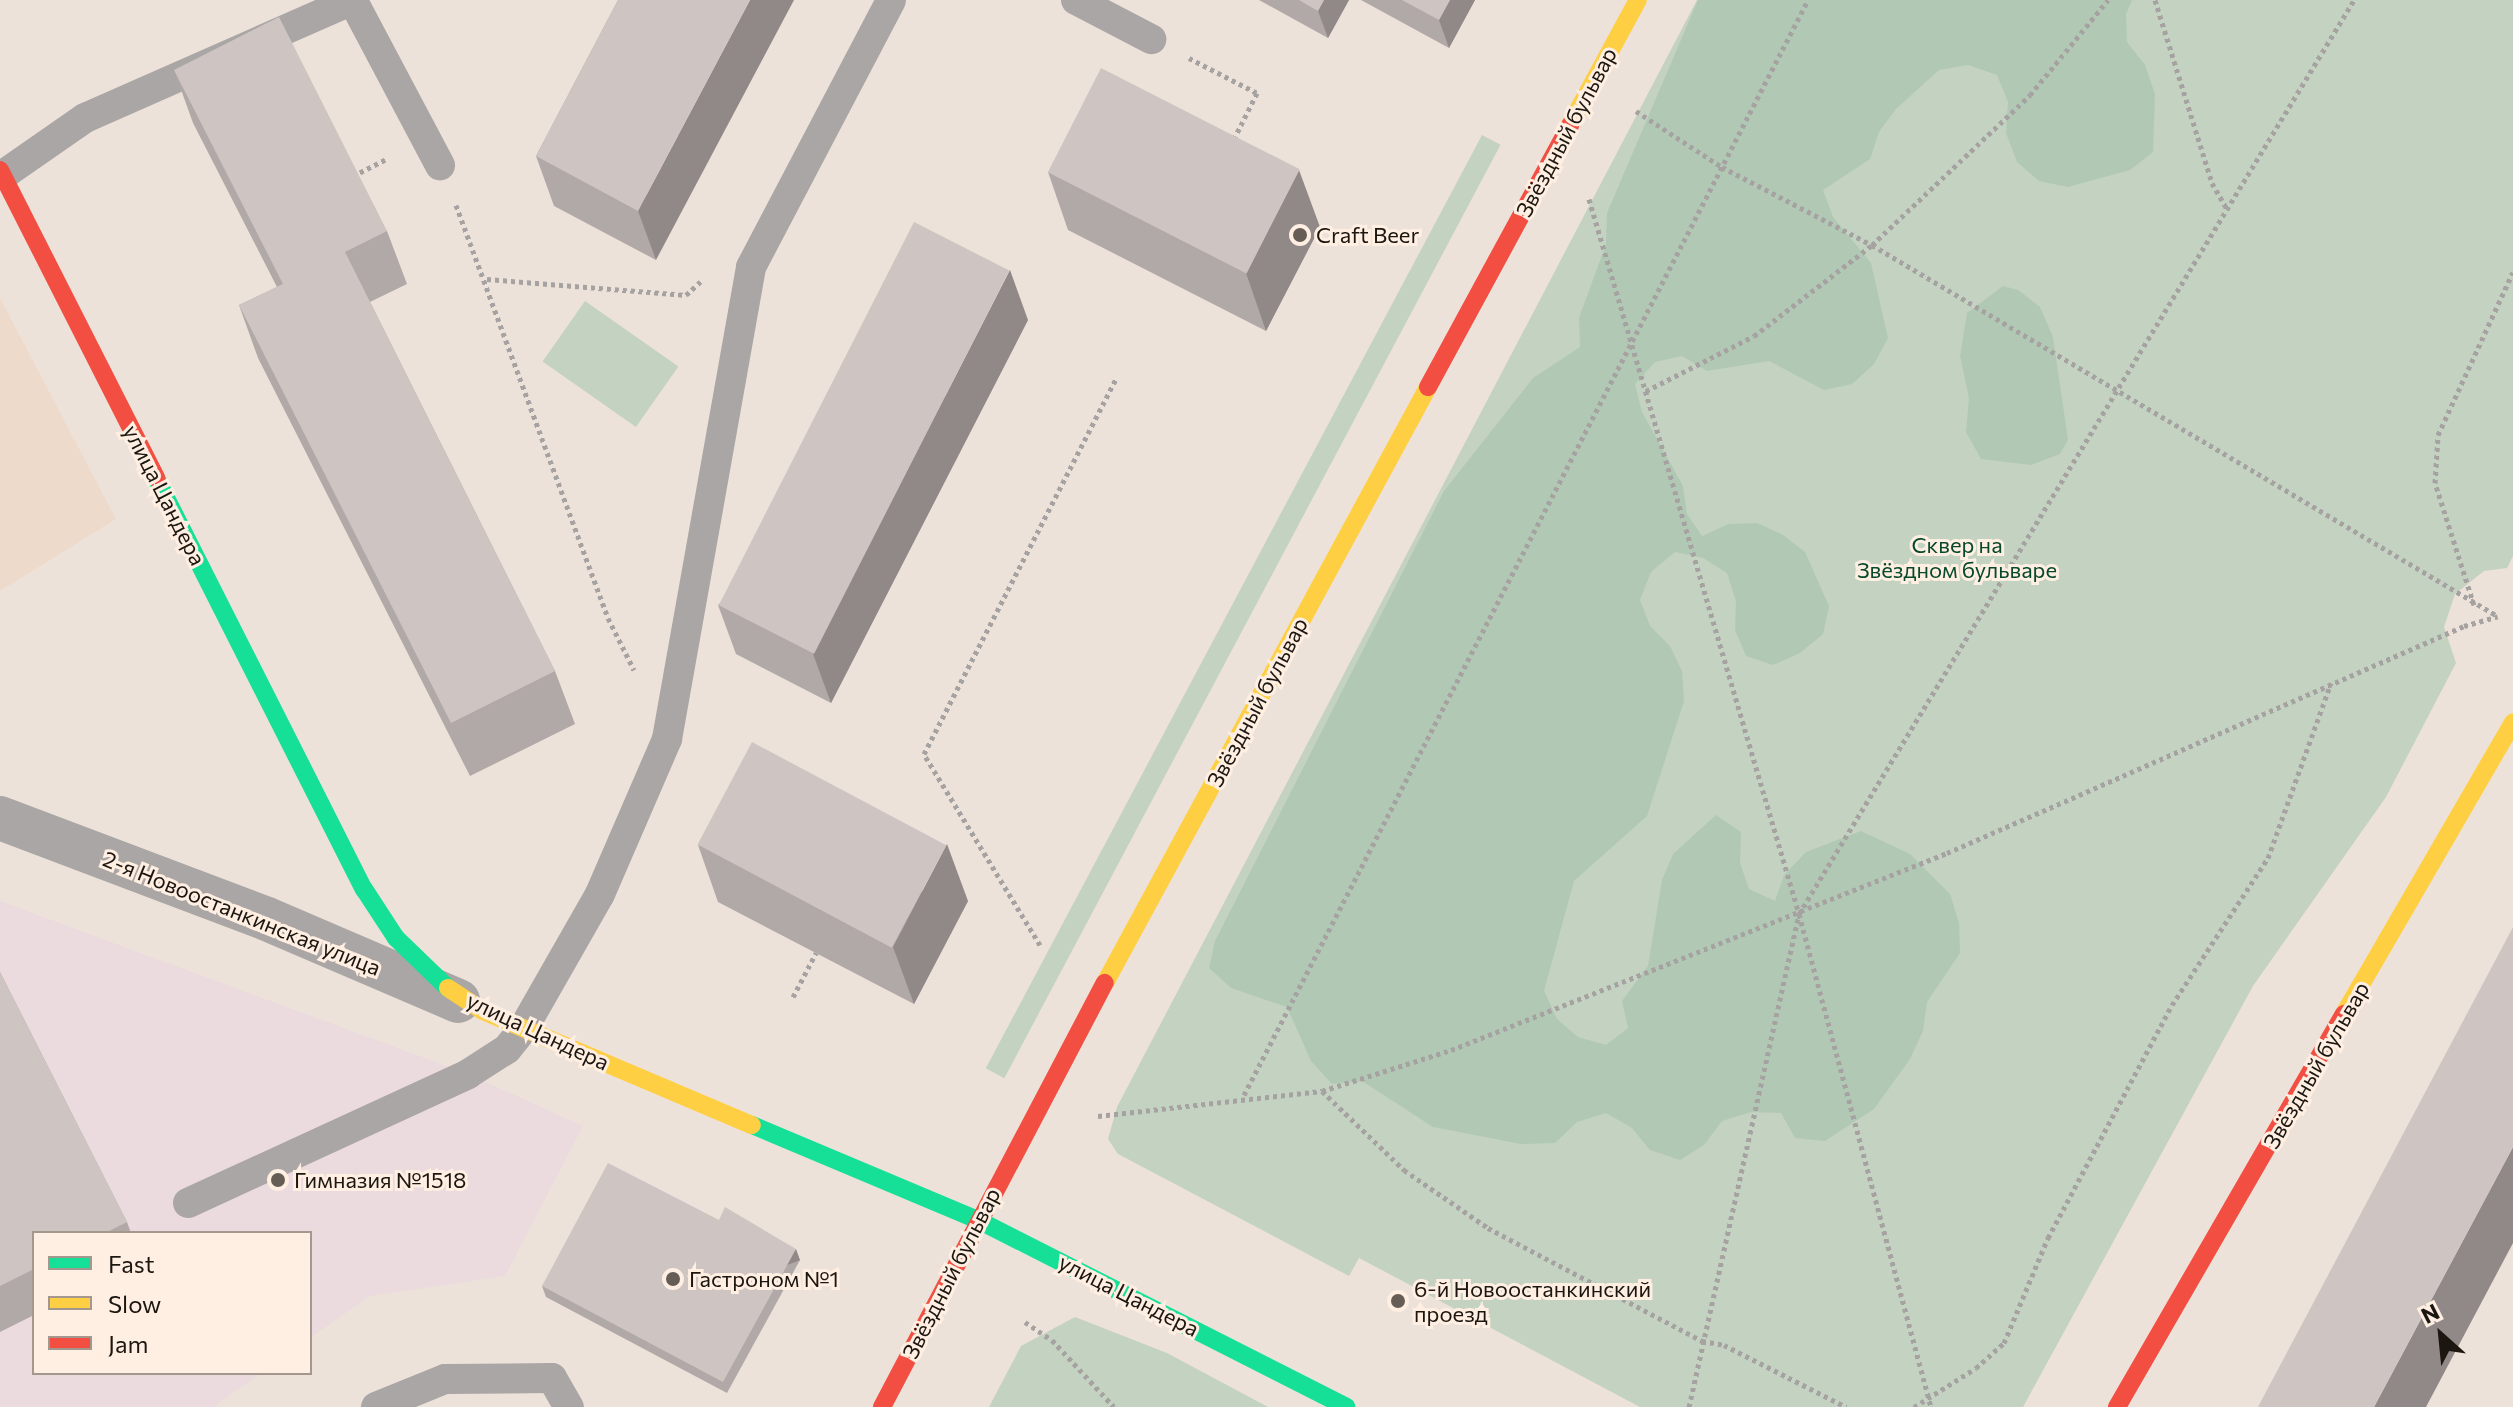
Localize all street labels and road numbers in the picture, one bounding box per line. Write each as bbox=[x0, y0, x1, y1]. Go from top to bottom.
street label: Звёздный бульвар bbox=[1510, 43, 1622, 221]
street label: улица Цандера bbox=[118, 420, 212, 570]
street label: Звёздный бульвар bbox=[1201, 613, 1313, 791]
street label: 2-я Новоостанкинская улица bbox=[99, 845, 385, 981]
street label: Звёздный бульвар bbox=[2258, 977, 2374, 1153]
street label: улица Цандера bbox=[463, 987, 613, 1075]
street label: Звёздный бульвар bbox=[897, 1183, 1005, 1363]
street label: улица Цандера bbox=[1054, 1248, 1204, 1342]

